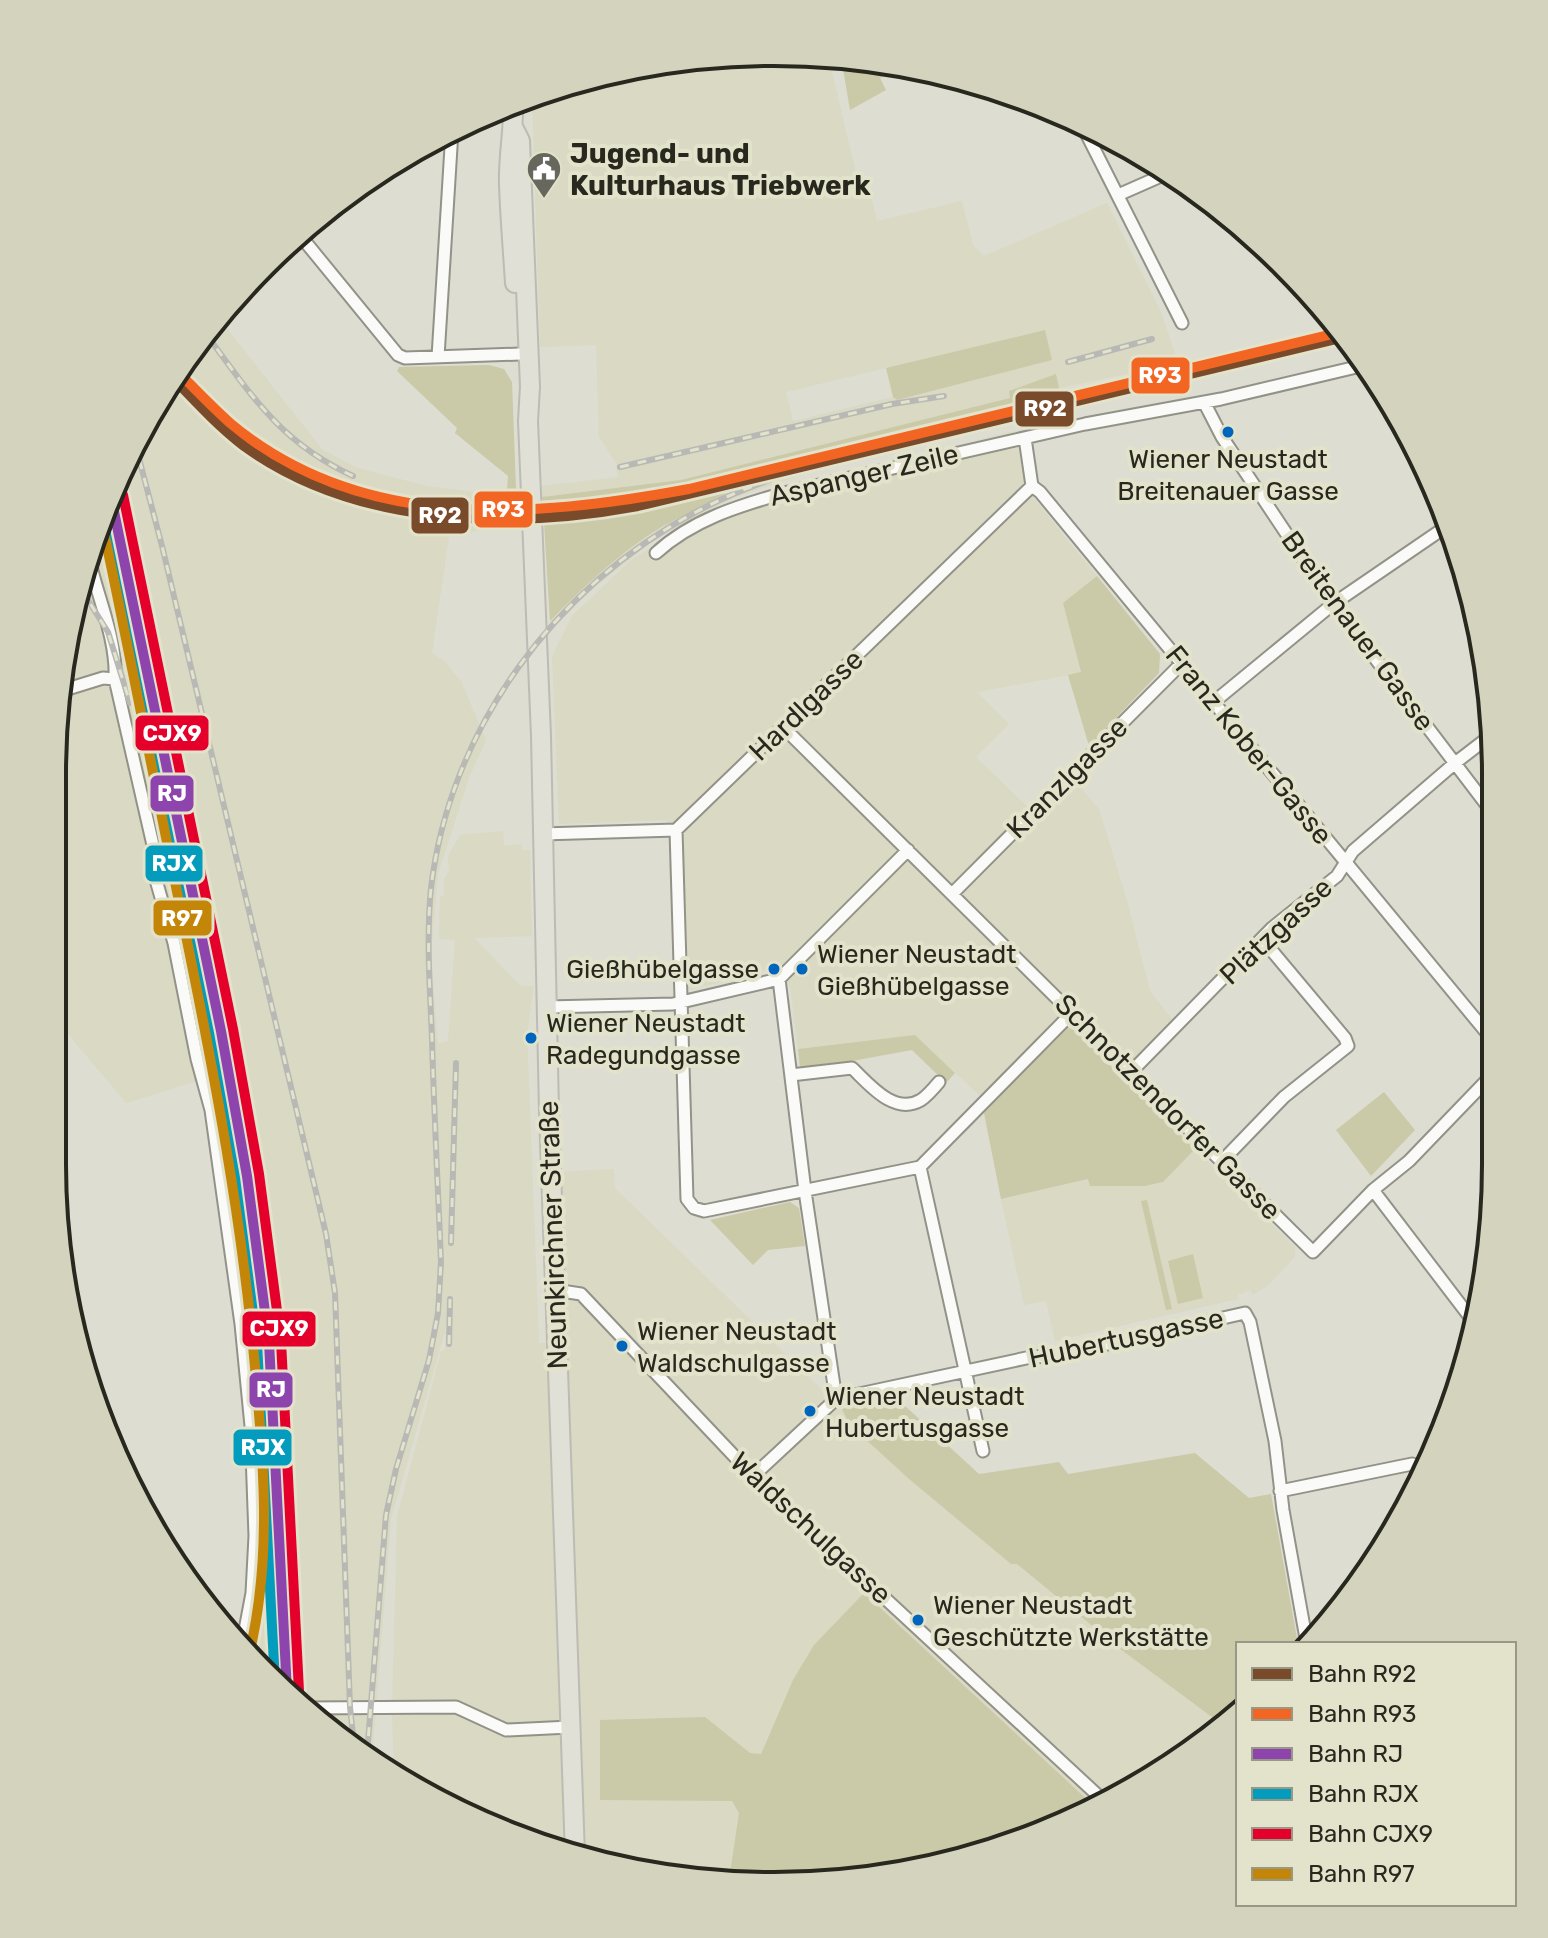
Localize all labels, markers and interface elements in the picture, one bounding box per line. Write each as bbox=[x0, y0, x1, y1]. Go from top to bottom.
place label: Jugend- und Kulturhaus Triebwerk bbox=[570, 137, 871, 202]
public building icon: Jugend- und Kulturhaus Triebwerk bbox=[525, 150, 563, 200]
line badge: R93 bbox=[1130, 356, 1191, 395]
text: R93 bbox=[1138, 362, 1182, 389]
line badge: R92 bbox=[1014, 390, 1075, 428]
text: R92 bbox=[1023, 395, 1067, 422]
marker: Wiener Neustadt Breitenauer Gasse bbox=[1220, 424, 1236, 440]
street label: Aspanger Zeile bbox=[766, 437, 962, 513]
place label: Wiener Neustadt Breitenauer Gasse bbox=[1117, 444, 1339, 507]
line badge: R93 bbox=[473, 490, 534, 529]
line badge: R92 bbox=[410, 496, 470, 535]
text: R93 bbox=[481, 496, 525, 523]
text: R92 bbox=[418, 502, 462, 529]
street label: Breitenauer Gasse bbox=[1274, 525, 1442, 737]
street label: Franz Kober-Gasse bbox=[1159, 639, 1339, 851]
street label: Hardlgasse bbox=[742, 643, 870, 767]
street label: Kranzlgasse bbox=[1000, 711, 1134, 845]
line badge: CJX9 bbox=[134, 714, 210, 752]
text: CJX9 bbox=[142, 720, 202, 747]
line badge: RJ bbox=[149, 774, 195, 813]
text: RJ bbox=[157, 780, 187, 807]
line badge: RJX bbox=[144, 844, 204, 883]
text: RJX bbox=[152, 850, 196, 877]
street label: Plätzgasse bbox=[1213, 871, 1339, 991]
line badge: R97 bbox=[152, 899, 213, 937]
text: R97 bbox=[161, 905, 203, 932]
place label: Wiener Neustadt Gießhübelgasse bbox=[817, 939, 1016, 1002]
place label: Gießhübelgasse bbox=[566, 954, 759, 985]
marker: Gießhübelgasse bbox=[766, 961, 782, 977]
marker: Wiener Neustadt Gießhübelgasse bbox=[794, 961, 810, 977]
street label: Schnotzendorfer Gasse bbox=[1048, 987, 1288, 1227]
place label: Wiener Neustadt Radegundgasse bbox=[546, 1008, 745, 1071]
marker: Wiener Neustadt Radegundgasse bbox=[523, 1030, 539, 1046]
street label: Neunkirchner Straße bbox=[532, 1100, 574, 1370]
street label: Hubertusgasse bbox=[1026, 1301, 1226, 1375]
line badge: CJX9 bbox=[241, 1310, 317, 1348]
text: CJX9 bbox=[249, 1315, 309, 1342]
place label: Wiener Neustadt Waldschulgasse bbox=[637, 1316, 836, 1379]
marker: Wiener Neustadt Waldschulgasse bbox=[614, 1338, 630, 1354]
line badge: RJ bbox=[248, 1371, 294, 1409]
text: RJ bbox=[256, 1376, 286, 1403]
place label: Wiener Neustadt Hubertusgasse bbox=[825, 1381, 1024, 1444]
marker: Wiener Neustadt Hubertusgasse bbox=[802, 1403, 818, 1419]
line badge: RJX bbox=[232, 1428, 293, 1467]
text: RJX bbox=[241, 1434, 285, 1461]
street label: Waldschulgasse bbox=[724, 1445, 898, 1611]
place label: Wiener Neustadt Geschützte Werkstätte bbox=[933, 1590, 1209, 1653]
marker: Wiener Neustadt Geschützte Werkstätte bbox=[910, 1612, 926, 1628]
legend bbox=[1236, 1642, 1516, 1906]
text: Bahn R92 bbox=[1308, 1660, 1416, 1688]
text: Bahn R93 bbox=[1308, 1700, 1416, 1728]
text: Bahn RJ bbox=[1308, 1740, 1403, 1768]
text: Bahn RJX bbox=[1308, 1780, 1418, 1808]
text: Bahn CJX9 bbox=[1308, 1820, 1433, 1848]
text: Bahn R97 bbox=[1308, 1860, 1415, 1888]

